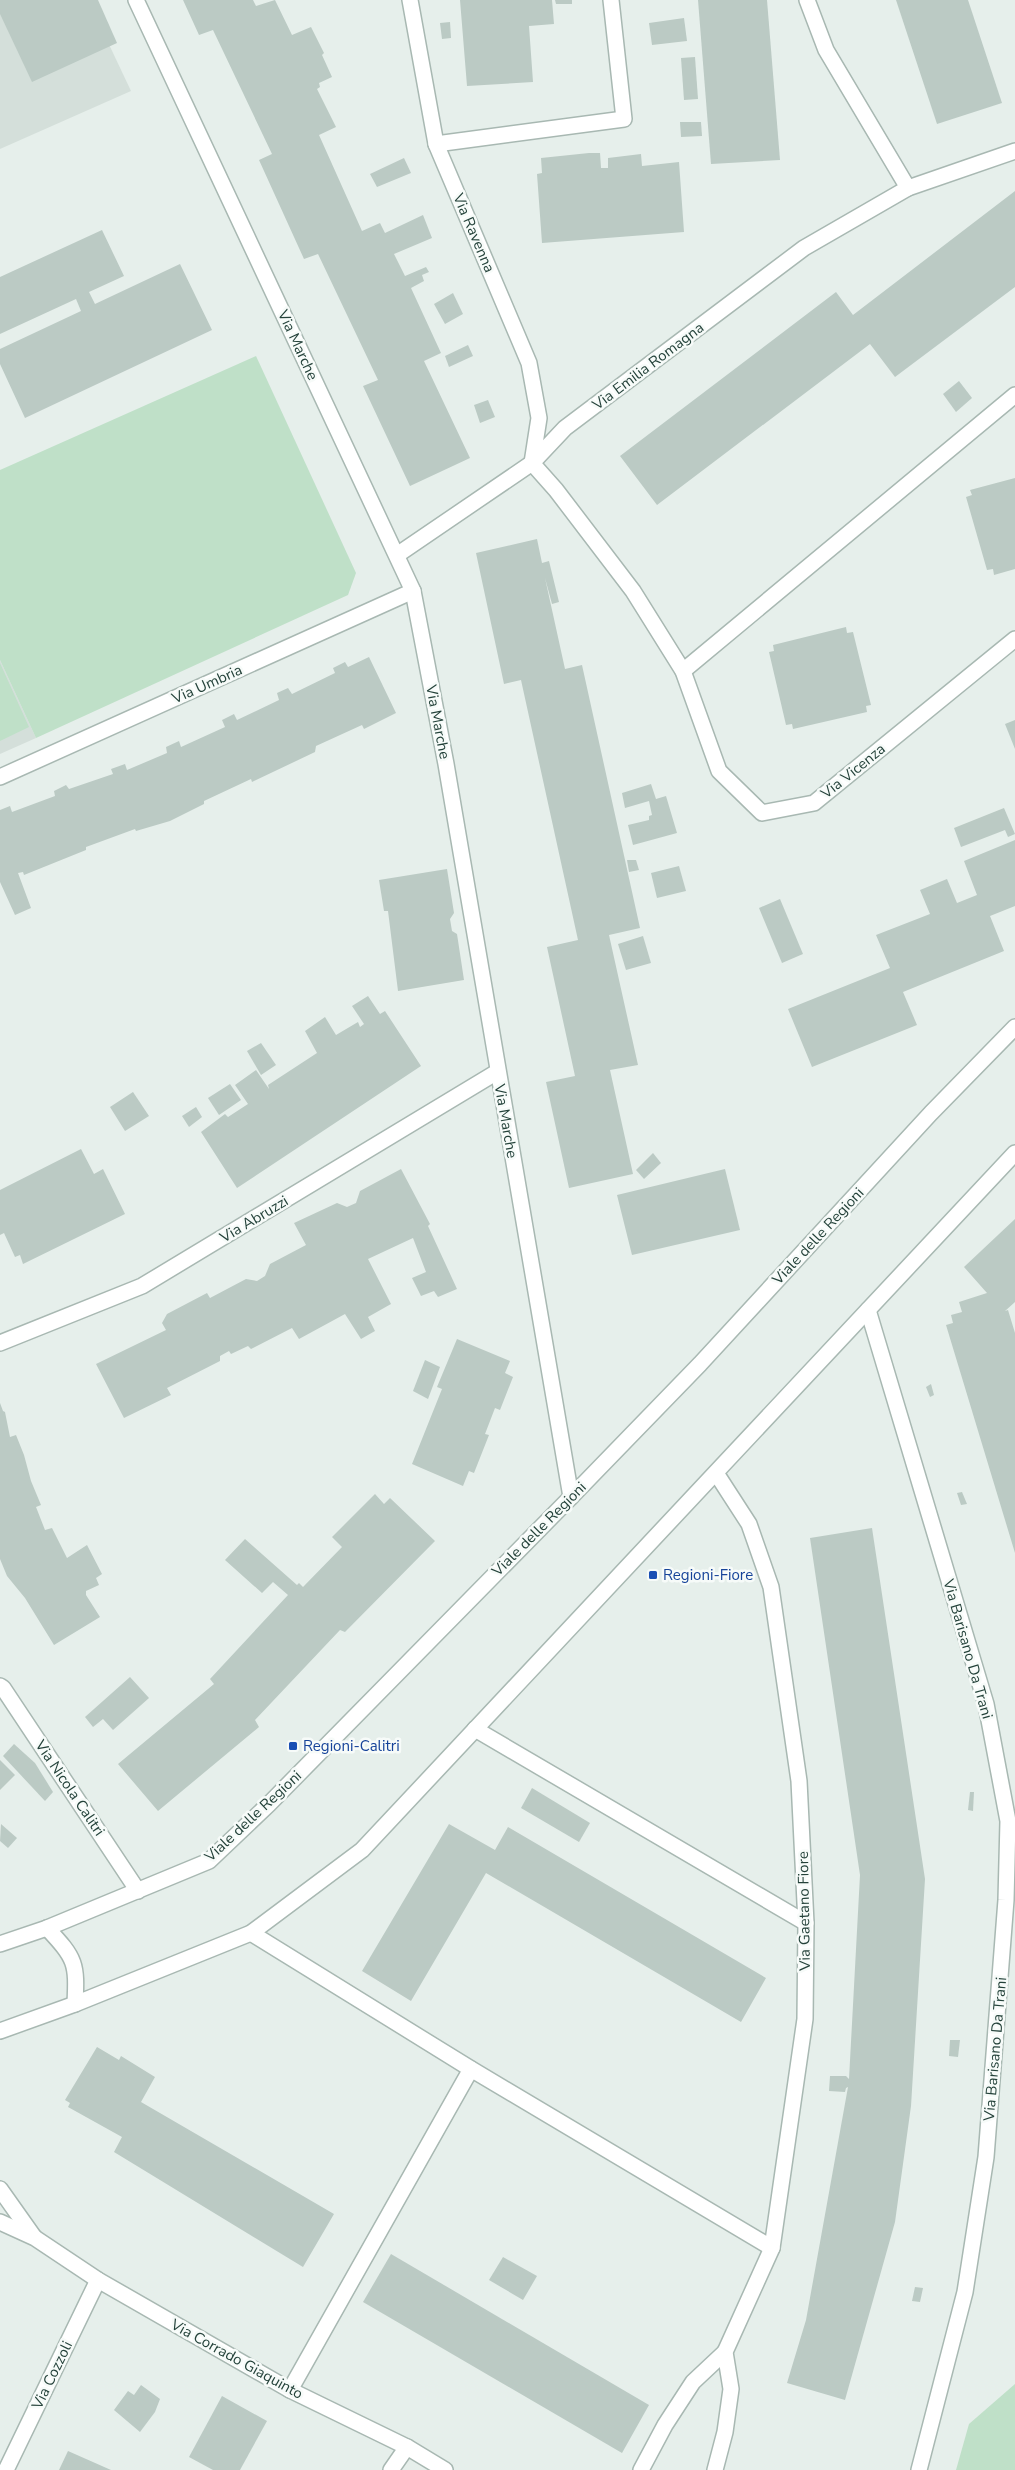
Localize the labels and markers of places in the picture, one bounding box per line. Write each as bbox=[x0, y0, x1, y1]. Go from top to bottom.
place label: Regioni-Fiore bbox=[663, 1565, 753, 1585]
marker: Regioni-Fiore bbox=[647, 1569, 659, 1581]
place label: Regioni-Calitri bbox=[303, 1736, 400, 1756]
marker: Regioni-Calitri bbox=[287, 1740, 299, 1752]

